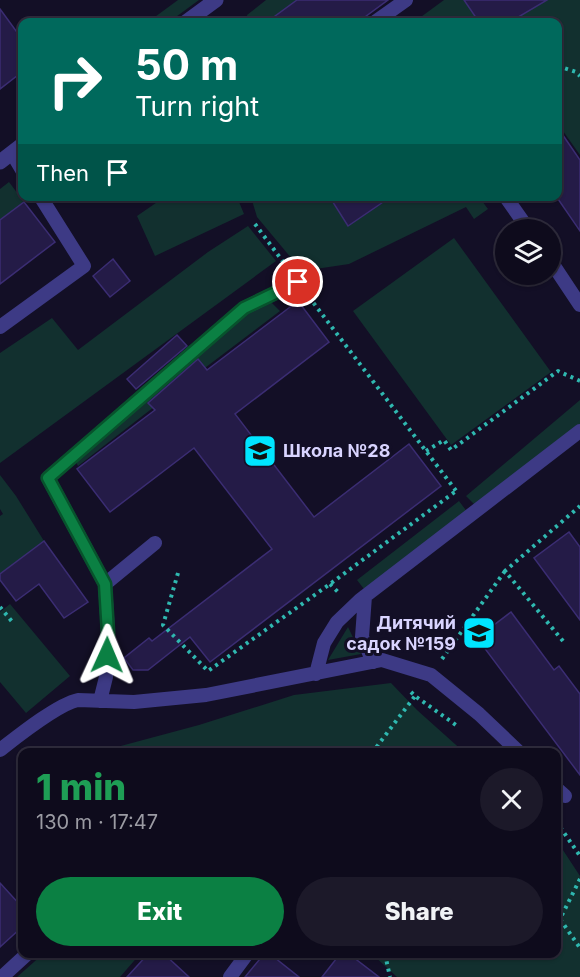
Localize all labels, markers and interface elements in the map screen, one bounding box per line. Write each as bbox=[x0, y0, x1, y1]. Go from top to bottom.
text: 50 m bbox=[135, 39, 238, 90]
icon: right bbox=[36, 42, 114, 120]
text: Turn right bbox=[135, 90, 259, 123]
icon: arrive bbox=[101, 156, 134, 189]
text: Then bbox=[36, 160, 89, 186]
map controls bbox=[495, 219, 561, 285]
button: layers bbox=[495, 219, 561, 285]
pin bbox=[272, 256, 323, 307]
icon: arrive bbox=[281, 265, 314, 298]
school or university icon: Школа №28 bbox=[242, 433, 278, 469]
place label: Школа №28 bbox=[283, 440, 390, 461]
place label: Дитячий садок №159 bbox=[346, 612, 456, 654]
school or university icon: Дитячий садок №159 bbox=[461, 615, 497, 651]
position arrow bbox=[75, 623, 139, 687]
text: 1 min bbox=[36, 765, 126, 809]
button: close bbox=[480, 768, 543, 831]
text: 130 m · 17:47 bbox=[36, 810, 158, 834]
button: Exit bbox=[36, 877, 284, 946]
button: Share bbox=[296, 877, 543, 946]

